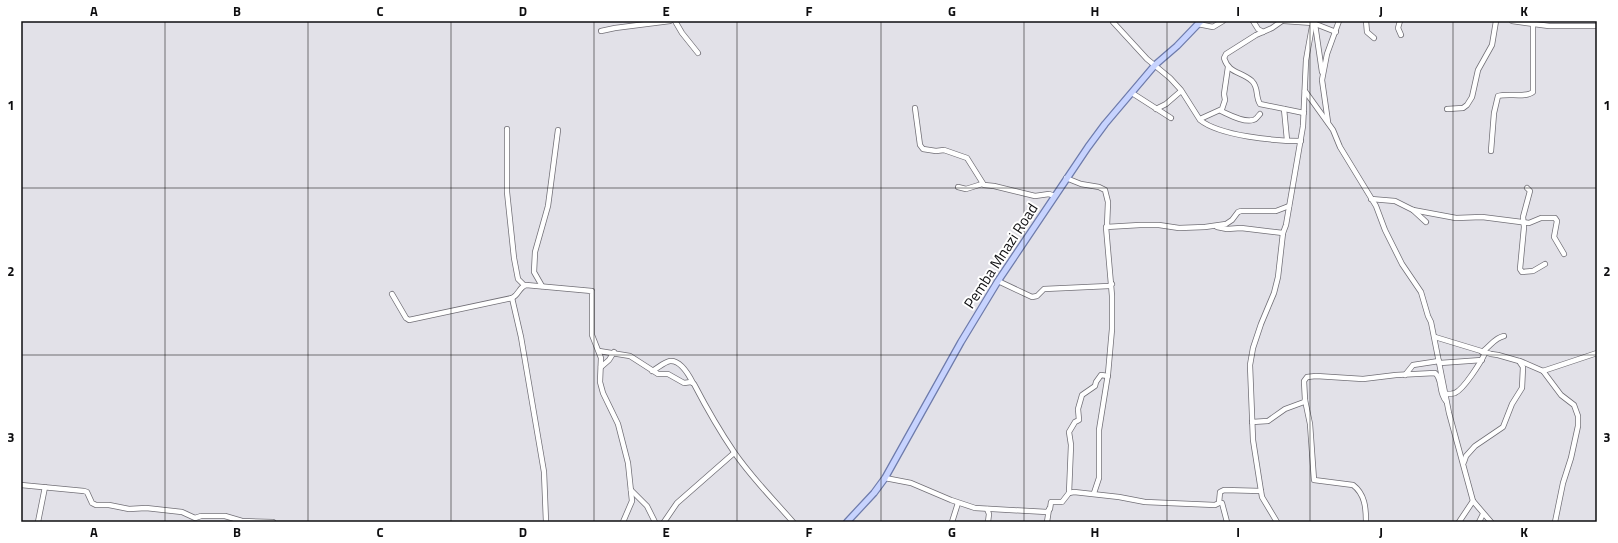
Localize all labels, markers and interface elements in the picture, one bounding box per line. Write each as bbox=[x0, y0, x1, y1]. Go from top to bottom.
text: A bbox=[90, 1, 98, 21]
text: B bbox=[233, 1, 241, 21]
text: C bbox=[376, 1, 384, 21]
text: D bbox=[519, 1, 527, 21]
text: E bbox=[662, 1, 670, 21]
text: F bbox=[806, 1, 813, 21]
text: G bbox=[948, 1, 956, 21]
text: H bbox=[1091, 1, 1099, 21]
text: I bbox=[1236, 1, 1240, 21]
text: J bbox=[1379, 1, 1383, 21]
text: K bbox=[1520, 1, 1528, 21]
text: 1 bbox=[7, 95, 15, 115]
text: 1 bbox=[1603, 95, 1611, 115]
street label: Pemba Mnazi Road bbox=[958, 198, 1043, 313]
text: 2 bbox=[7, 261, 15, 281]
text: 2 bbox=[1603, 261, 1611, 281]
text: 3 bbox=[7, 427, 15, 447]
text: 3 bbox=[1603, 427, 1611, 447]
text: A bbox=[90, 522, 98, 542]
text: B bbox=[233, 522, 241, 542]
text: C bbox=[376, 522, 384, 542]
text: D bbox=[519, 522, 527, 542]
text: E bbox=[662, 522, 670, 542]
text: F bbox=[806, 522, 813, 542]
text: G bbox=[948, 522, 956, 542]
text: H bbox=[1091, 522, 1099, 542]
text: I bbox=[1236, 522, 1240, 542]
text: J bbox=[1379, 522, 1383, 542]
text: K bbox=[1520, 522, 1528, 542]

